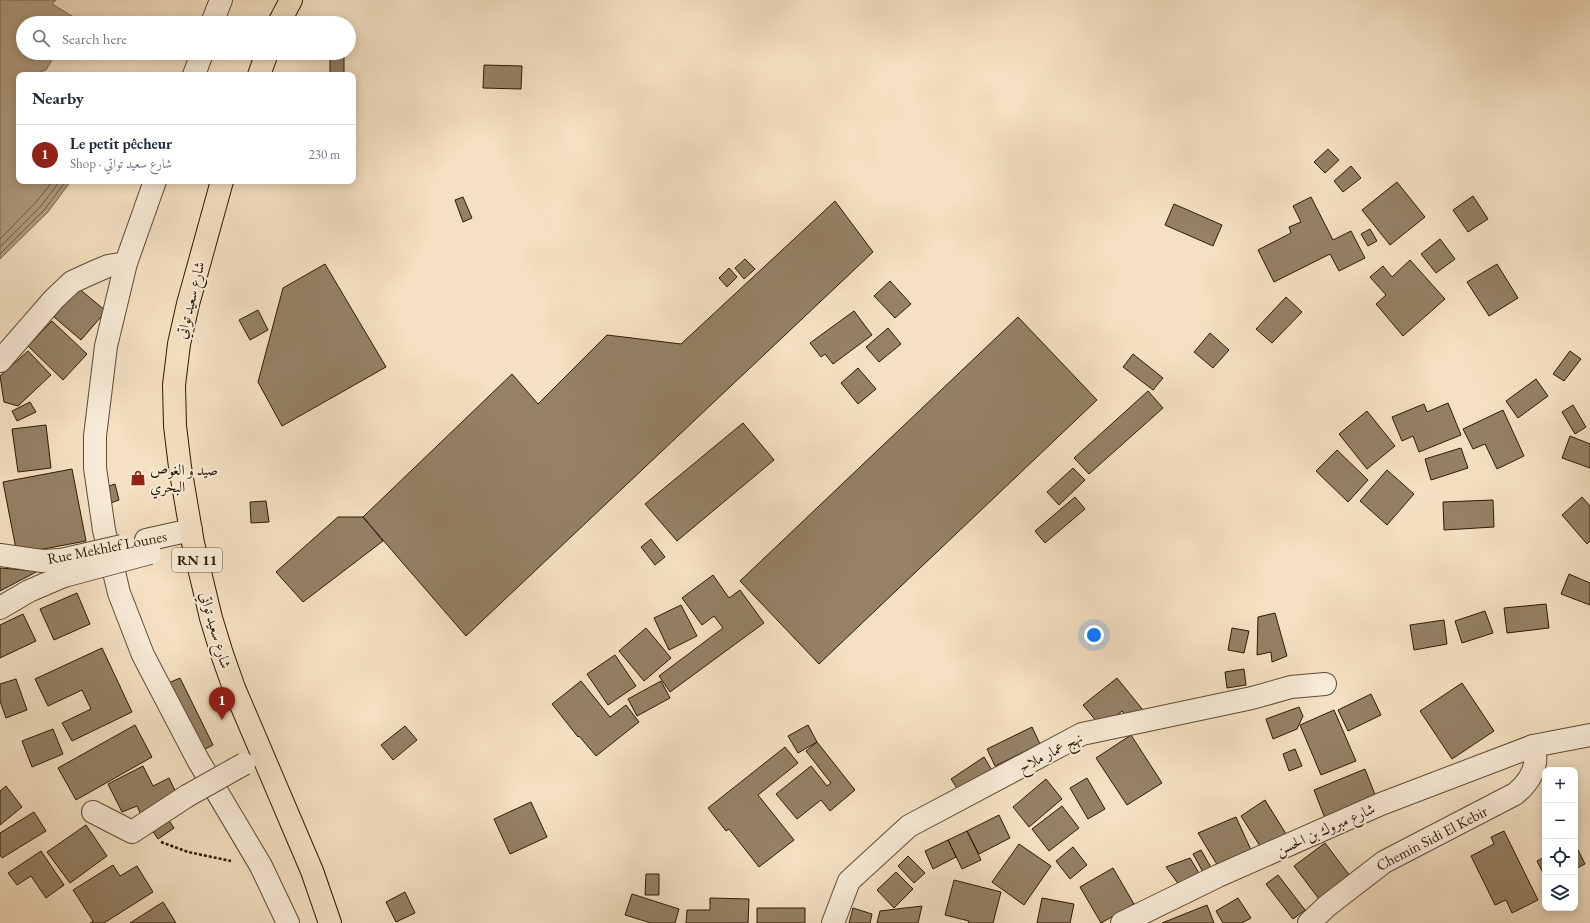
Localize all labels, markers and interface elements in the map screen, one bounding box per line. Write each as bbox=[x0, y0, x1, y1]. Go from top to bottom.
search box bbox=[16, 16, 356, 60]
icon: search bbox=[30, 27, 52, 49]
text: Search here bbox=[62, 29, 127, 48]
text: Nearby bbox=[32, 87, 84, 109]
text: Le petit pêcheur bbox=[70, 134, 172, 153]
text: 1 bbox=[42, 146, 48, 163]
text: 230 m bbox=[309, 146, 340, 163]
text: Shop · شارع سعيد تواتي bbox=[70, 155, 172, 172]
street label: شارع سعيد تواتي bbox=[171, 259, 213, 342]
place label: صيد و الغوص البحري bbox=[150, 460, 218, 499]
shop icon: صيد و الغوص البحري bbox=[129, 469, 147, 487]
street label: Rue Mekhlef Lounes bbox=[46, 526, 168, 568]
road number: RN 11 bbox=[172, 548, 222, 572]
street label: شارع سعيد تواتي bbox=[192, 589, 236, 672]
your location bbox=[1084, 625, 1104, 645]
pin: 1 bbox=[209, 687, 235, 720]
street label: نهج عمار ملاح bbox=[1015, 728, 1088, 781]
map controls bbox=[1542, 767, 1578, 911]
button: + bbox=[1542, 767, 1578, 803]
street label: شارع مبروك بن الحسن bbox=[1272, 799, 1379, 863]
street label: Chemin Sidi El Kebir bbox=[1372, 801, 1490, 875]
button: − bbox=[1542, 803, 1578, 839]
button: locate bbox=[1542, 839, 1578, 875]
button: layers bbox=[1542, 875, 1578, 911]

